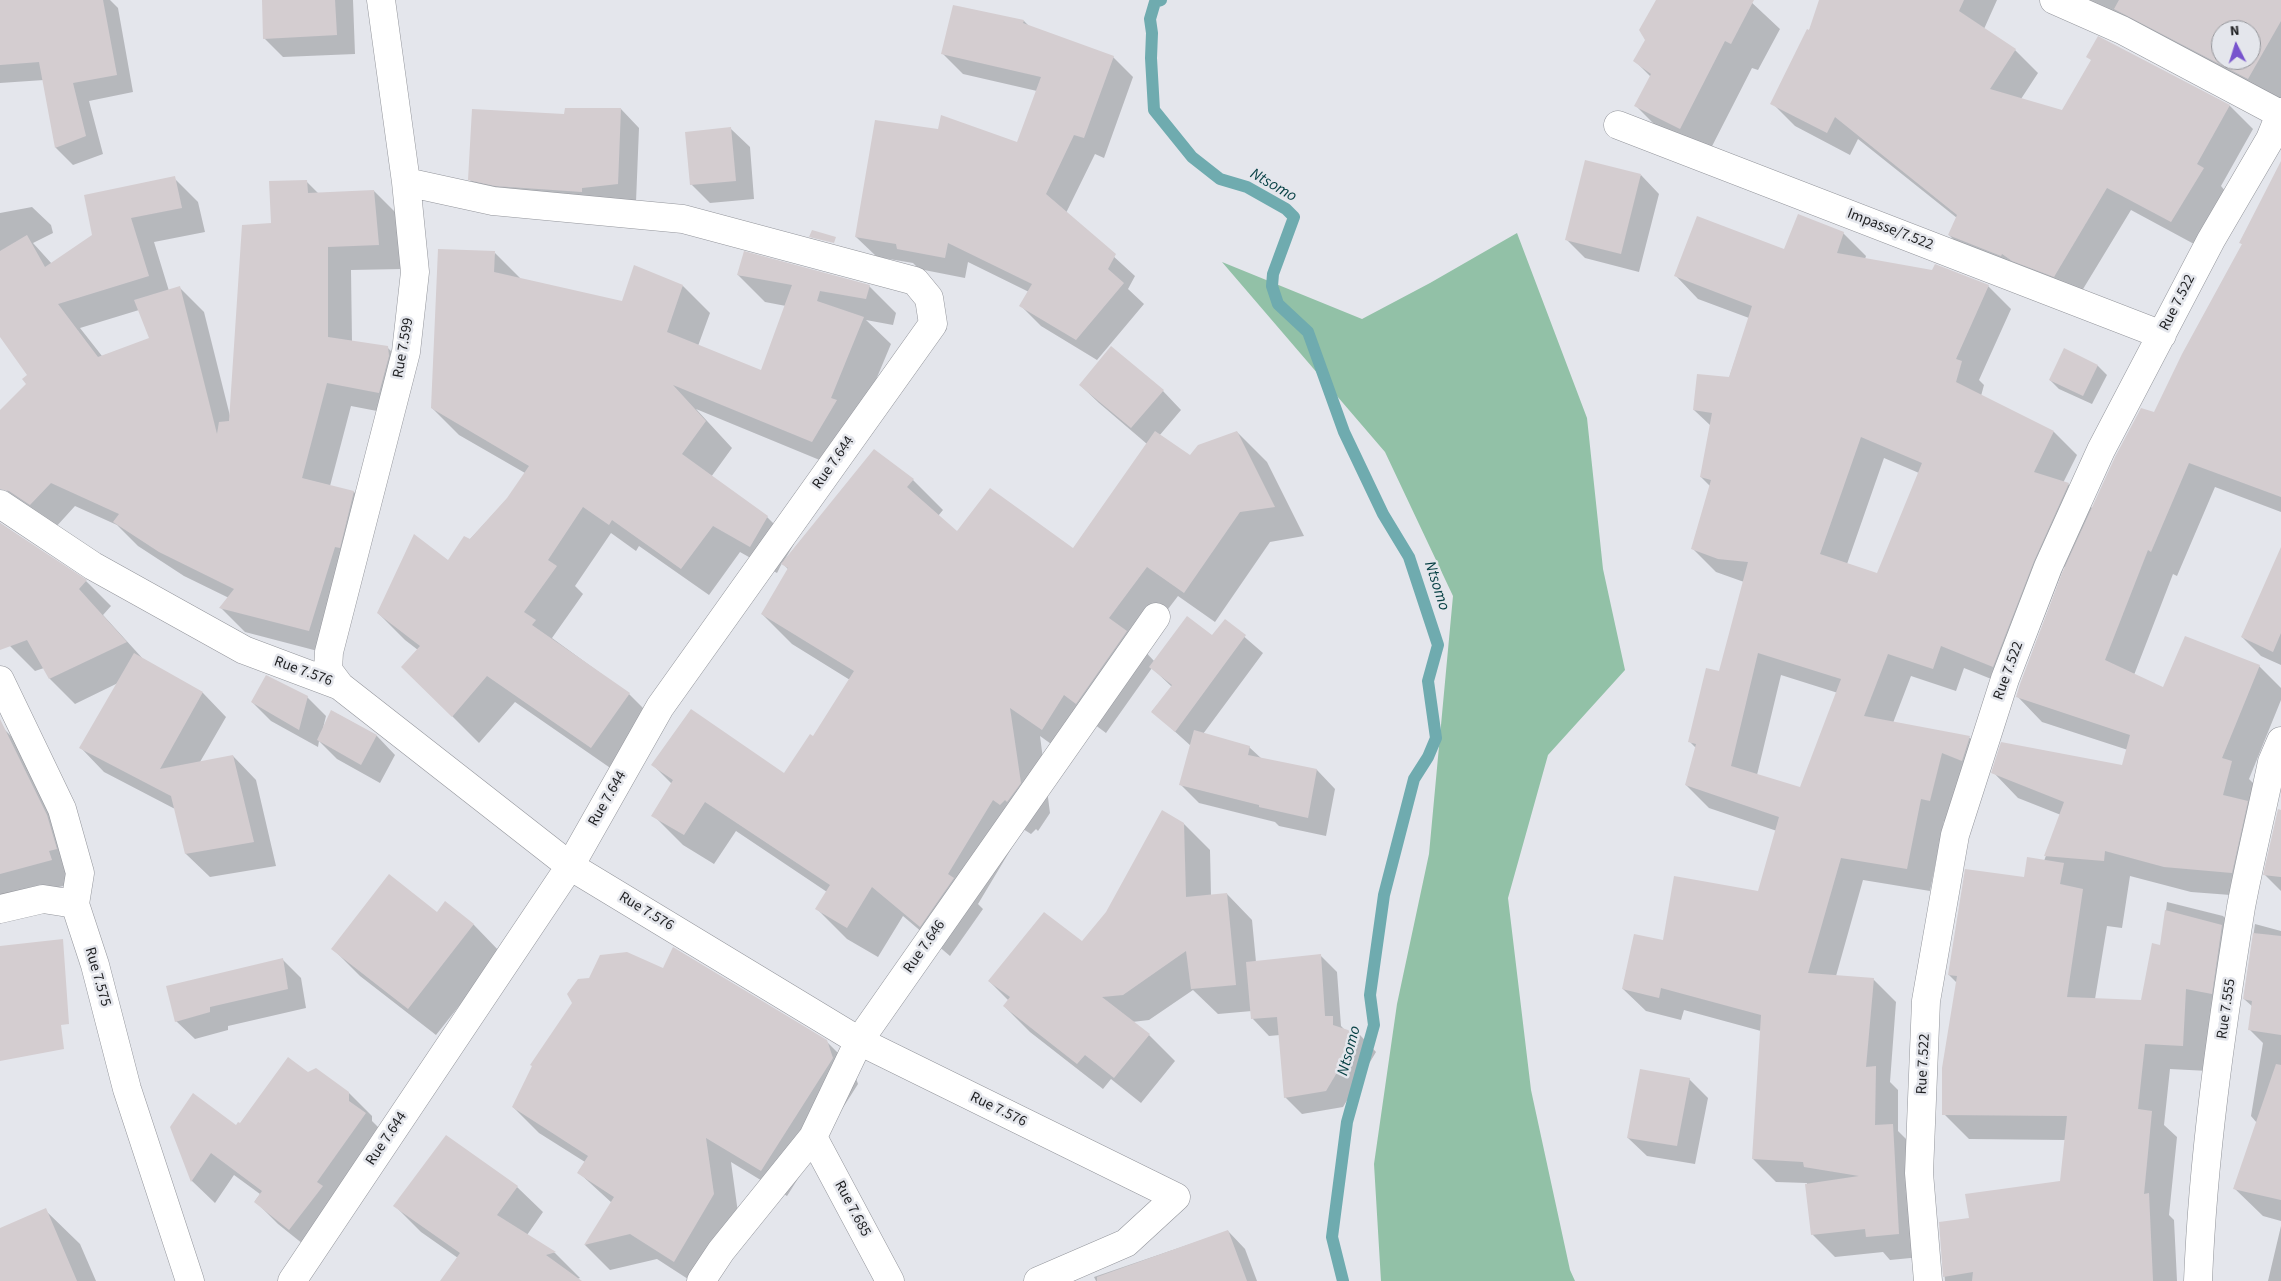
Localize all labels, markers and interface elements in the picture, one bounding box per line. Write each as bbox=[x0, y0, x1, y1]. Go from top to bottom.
north arrow bbox=[2211, 20, 2261, 70]
text: N bbox=[2229, 21, 2240, 41]
water label: Ntsomo bbox=[1246, 165, 1300, 207]
street label: Impasse/7.522 bbox=[1844, 205, 1936, 255]
street label: Rue 7.522 bbox=[2156, 272, 2200, 334]
street label: Rue 7.599 bbox=[390, 317, 418, 379]
street label: Rue 7.644 bbox=[809, 433, 859, 493]
water label: Ntsomo bbox=[1419, 559, 1453, 613]
street label: Rue 7.522 bbox=[1990, 639, 2028, 703]
street label: Rue 7.576 bbox=[271, 653, 335, 691]
street label: Rue 7.644 bbox=[585, 768, 631, 830]
street label: Rue 7.576 bbox=[615, 889, 677, 935]
street label: Rue 7.646 bbox=[900, 917, 950, 977]
street label: Rue 7.575 bbox=[80, 945, 114, 1009]
street label: Rue 7.555 bbox=[2214, 978, 2240, 1040]
water label: Ntsomo bbox=[1334, 1024, 1366, 1078]
street label: Rue 7.522 bbox=[1913, 1033, 1935, 1095]
street label: Rue 7.576 bbox=[967, 1089, 1029, 1131]
street label: Rue 7.644 bbox=[363, 1109, 411, 1169]
street label: Rue 7.685 bbox=[830, 1178, 874, 1240]

